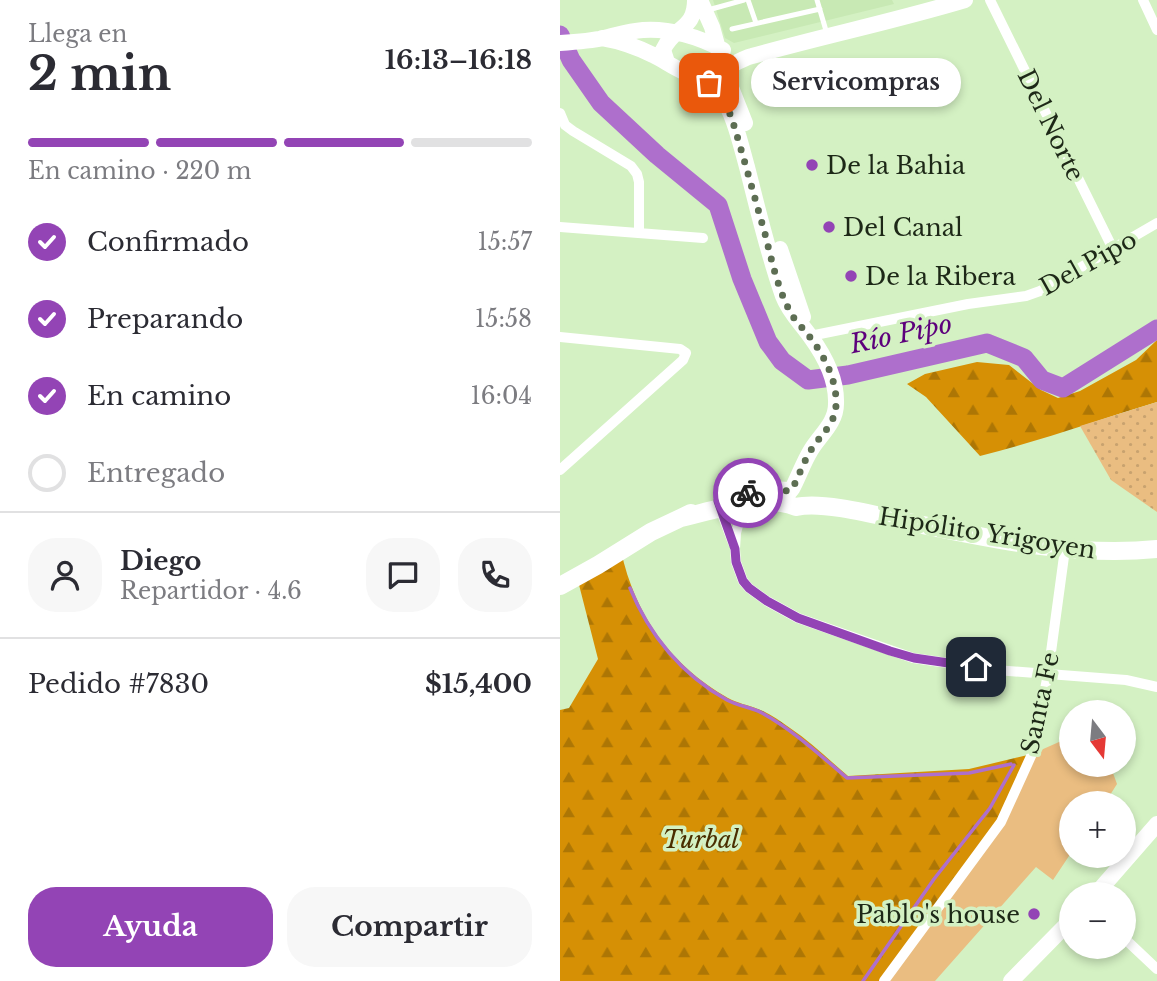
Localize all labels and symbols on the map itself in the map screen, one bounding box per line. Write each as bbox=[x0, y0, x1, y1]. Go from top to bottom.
pin bbox=[679, 53, 739, 113]
callout: Servicompras bbox=[751, 58, 961, 108]
street label: Del Norte bbox=[1012, 64, 1090, 186]
place label: De la Bahia bbox=[826, 151, 966, 180]
marker: De la Bahia bbox=[804, 157, 820, 173]
place label: Del Canal bbox=[843, 213, 963, 242]
marker: Del Canal bbox=[821, 219, 837, 235]
street label: Del Pipo bbox=[1034, 225, 1142, 301]
place label: De la Ribera bbox=[865, 262, 1017, 291]
marker: De la Ribera bbox=[843, 268, 859, 284]
water label: Río Pipo bbox=[846, 308, 955, 361]
courier bbox=[713, 458, 783, 528]
street label: Hipólito Yrigoyen bbox=[876, 502, 1098, 564]
pin bbox=[946, 637, 1006, 697]
street label: Santa Fe bbox=[1015, 650, 1065, 756]
north arrow bbox=[1059, 700, 1136, 777]
park label: Turbal bbox=[663, 825, 740, 854]
place label: Pablo's house bbox=[856, 900, 1020, 929]
marker: Pablo's house bbox=[1026, 906, 1042, 922]

